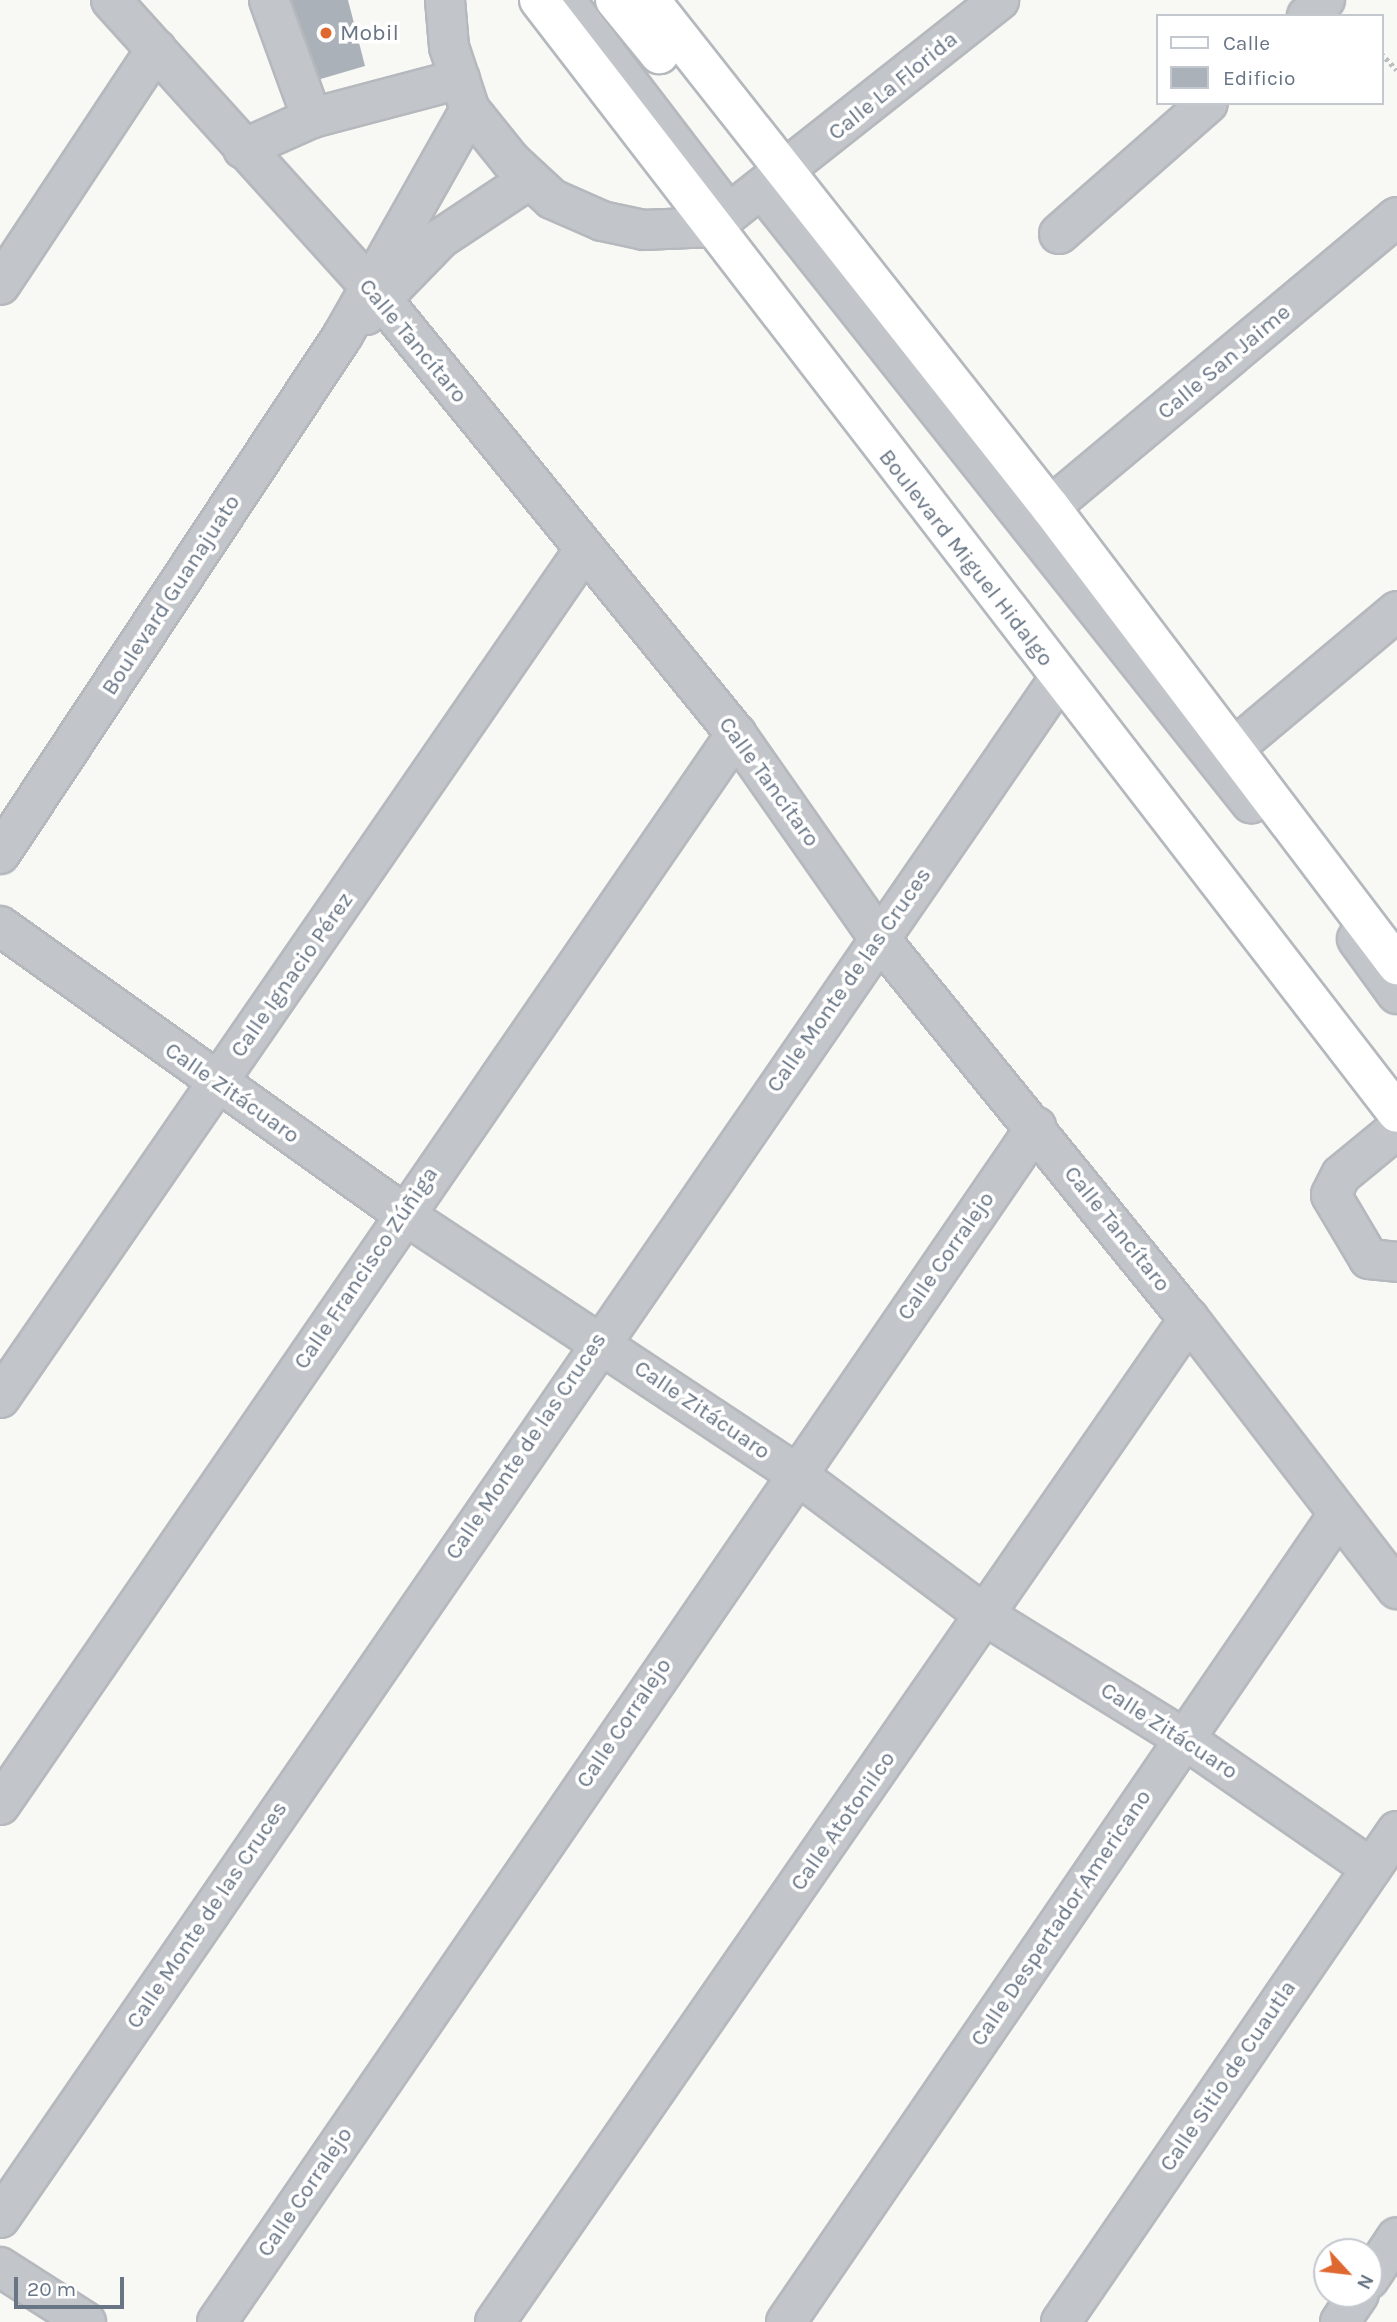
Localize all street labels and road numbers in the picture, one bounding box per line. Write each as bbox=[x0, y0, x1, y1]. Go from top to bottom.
street label: Calle La Florida bbox=[823, 25, 963, 147]
street label: Calle Tancítaro bbox=[353, 273, 473, 409]
street label: Calle San Jaime bbox=[1152, 298, 1296, 426]
street label: Boulevard Miguel Hidalgo bbox=[873, 444, 1059, 672]
street label: Boulevard Guanajuato bbox=[96, 490, 246, 700]
street label: Calle Tancítaro bbox=[713, 712, 825, 852]
street label: Calle Monte de las Cruces bbox=[761, 862, 937, 1098]
street label: Calle Ignacio Pérez bbox=[225, 887, 359, 1063]
street label: Calle Zitácuaro bbox=[159, 1036, 305, 1150]
street label: Calle Francisco Zúñiga bbox=[288, 1161, 444, 1375]
street label: Calle Tancítaro bbox=[1058, 1161, 1176, 1297]
street label: Calle Corralejo bbox=[891, 1186, 1001, 1326]
street label: Calle Monte de las Cruces bbox=[440, 1327, 612, 1565]
street label: Calle Zitácuaro bbox=[629, 1354, 775, 1466]
street label: Calle Corralejo bbox=[570, 1653, 678, 1793]
street label: Calle Zitácuaro bbox=[1095, 1676, 1243, 1786]
street label: Calle Atotonilco bbox=[785, 1746, 901, 1896]
street label: Calle Despertador Americano bbox=[965, 1784, 1157, 2052]
street label: Calle Monte de las Cruces bbox=[121, 1796, 293, 2034]
street label: Calle Sitio de Cuautla bbox=[1154, 1975, 1302, 2177]
street label: Calle Corralejo bbox=[251, 2122, 359, 2262]

